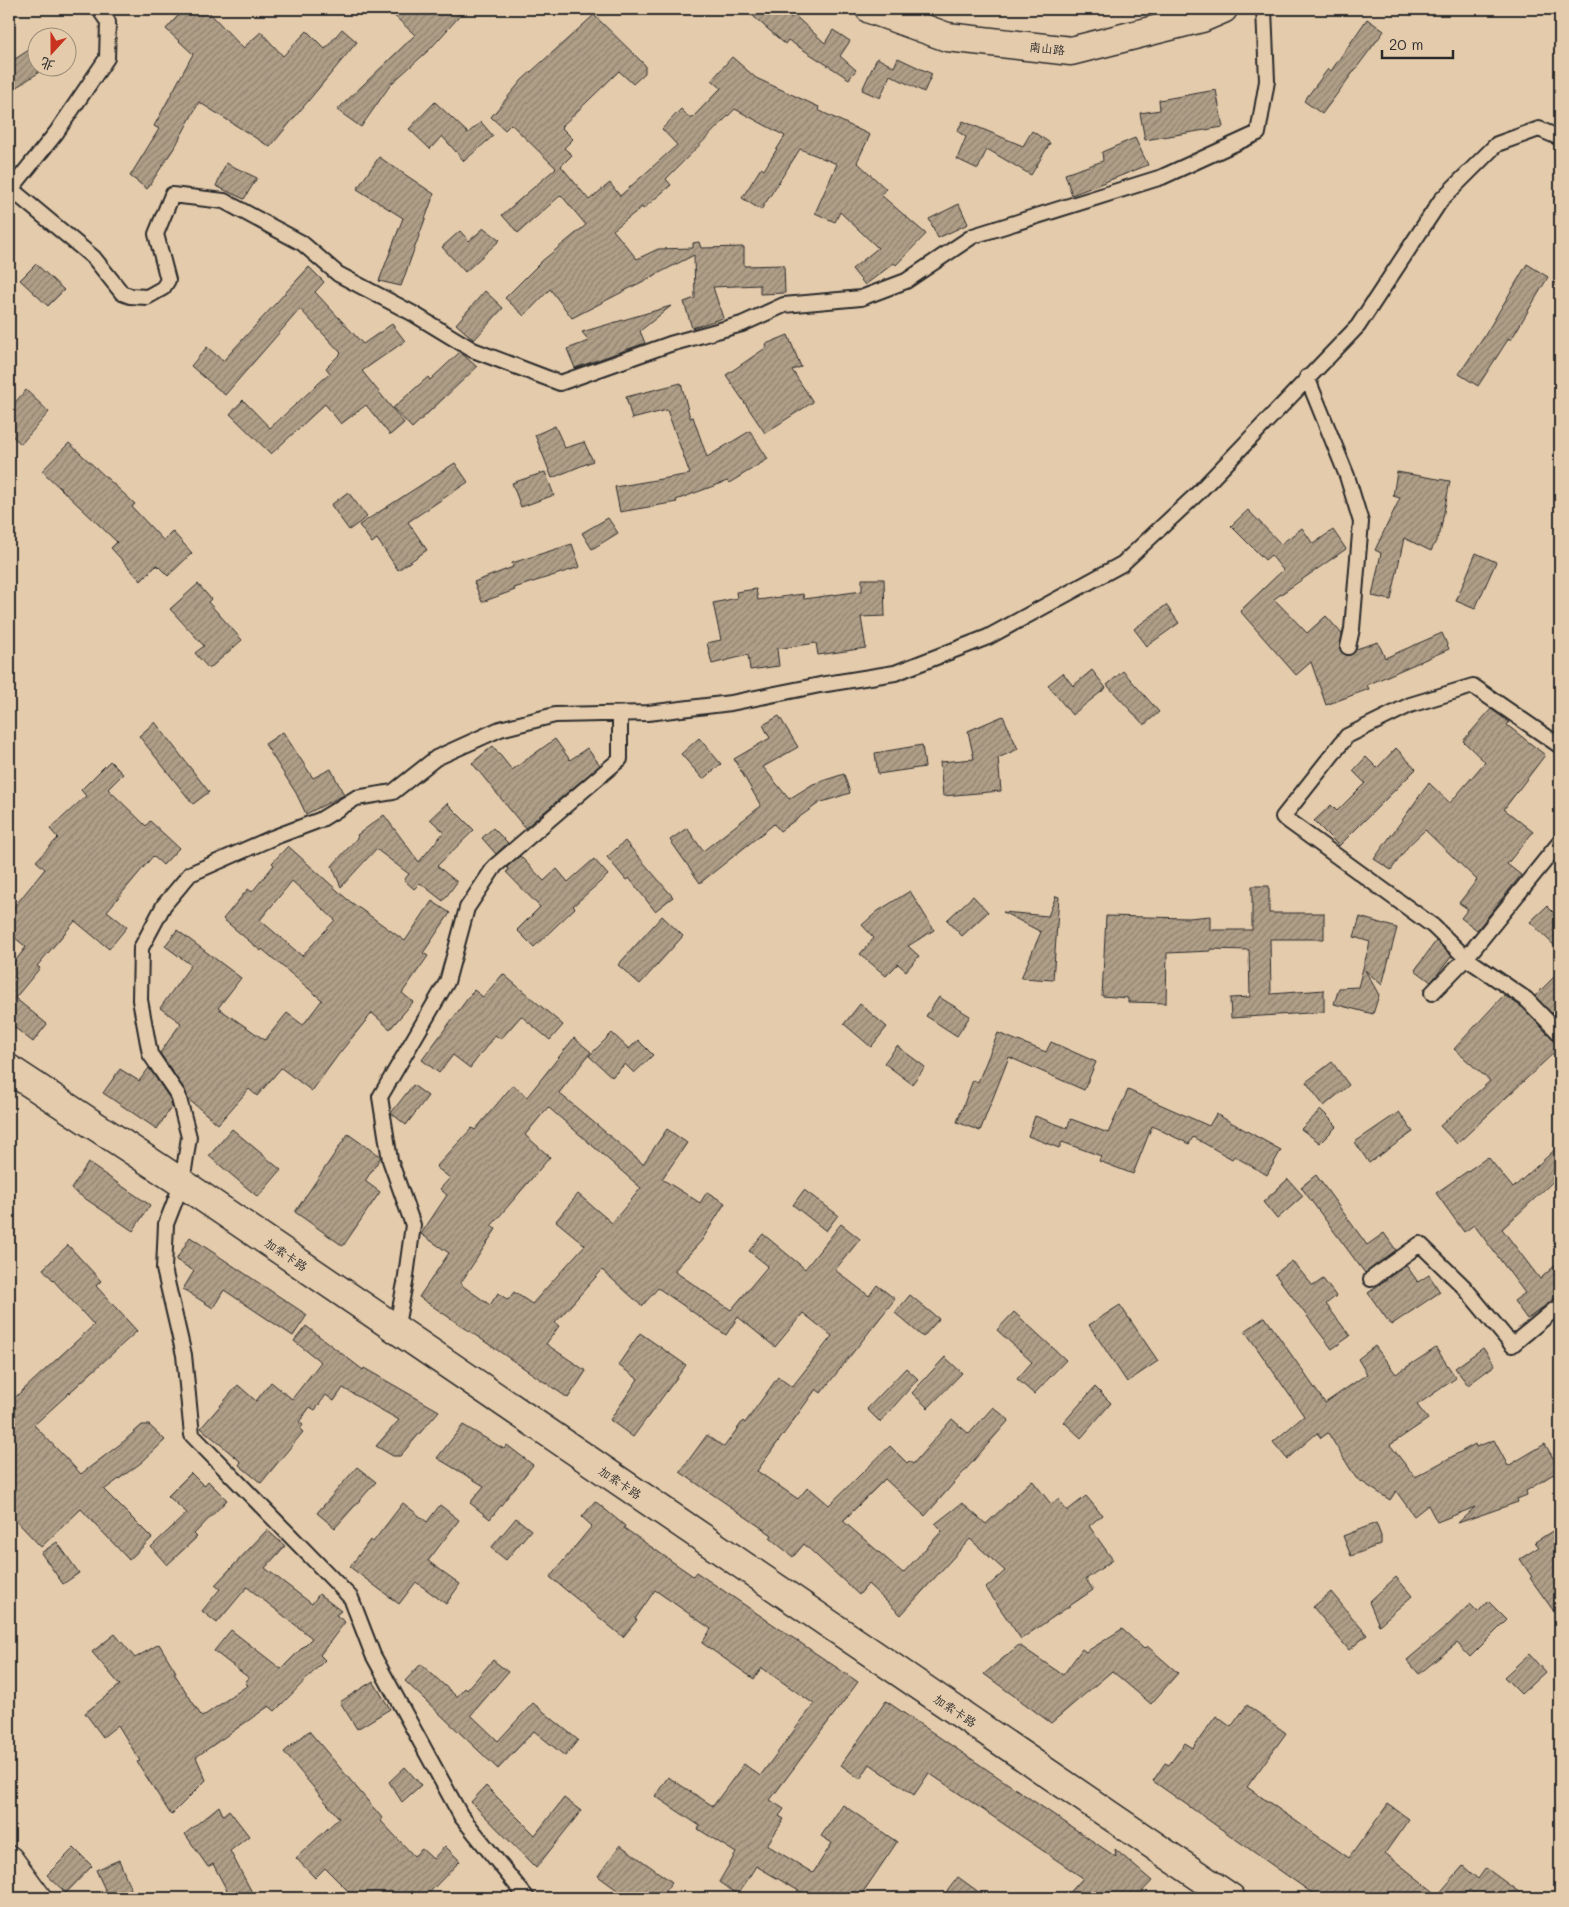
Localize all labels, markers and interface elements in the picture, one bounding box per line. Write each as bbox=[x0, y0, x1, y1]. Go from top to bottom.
north arrow bbox=[28, 28, 78, 78]
scale bar bbox=[1382, 28, 1453, 60]
text: 20 m bbox=[1389, 34, 1423, 54]
street label: 南山路 bbox=[1028, 38, 1066, 58]
text: 北 bbox=[37, 53, 57, 76]
street label: 加索卡路 bbox=[262, 1234, 311, 1274]
street label: 加索卡路 bbox=[596, 1462, 645, 1502]
street label: 加索卡路 bbox=[931, 1690, 980, 1730]

